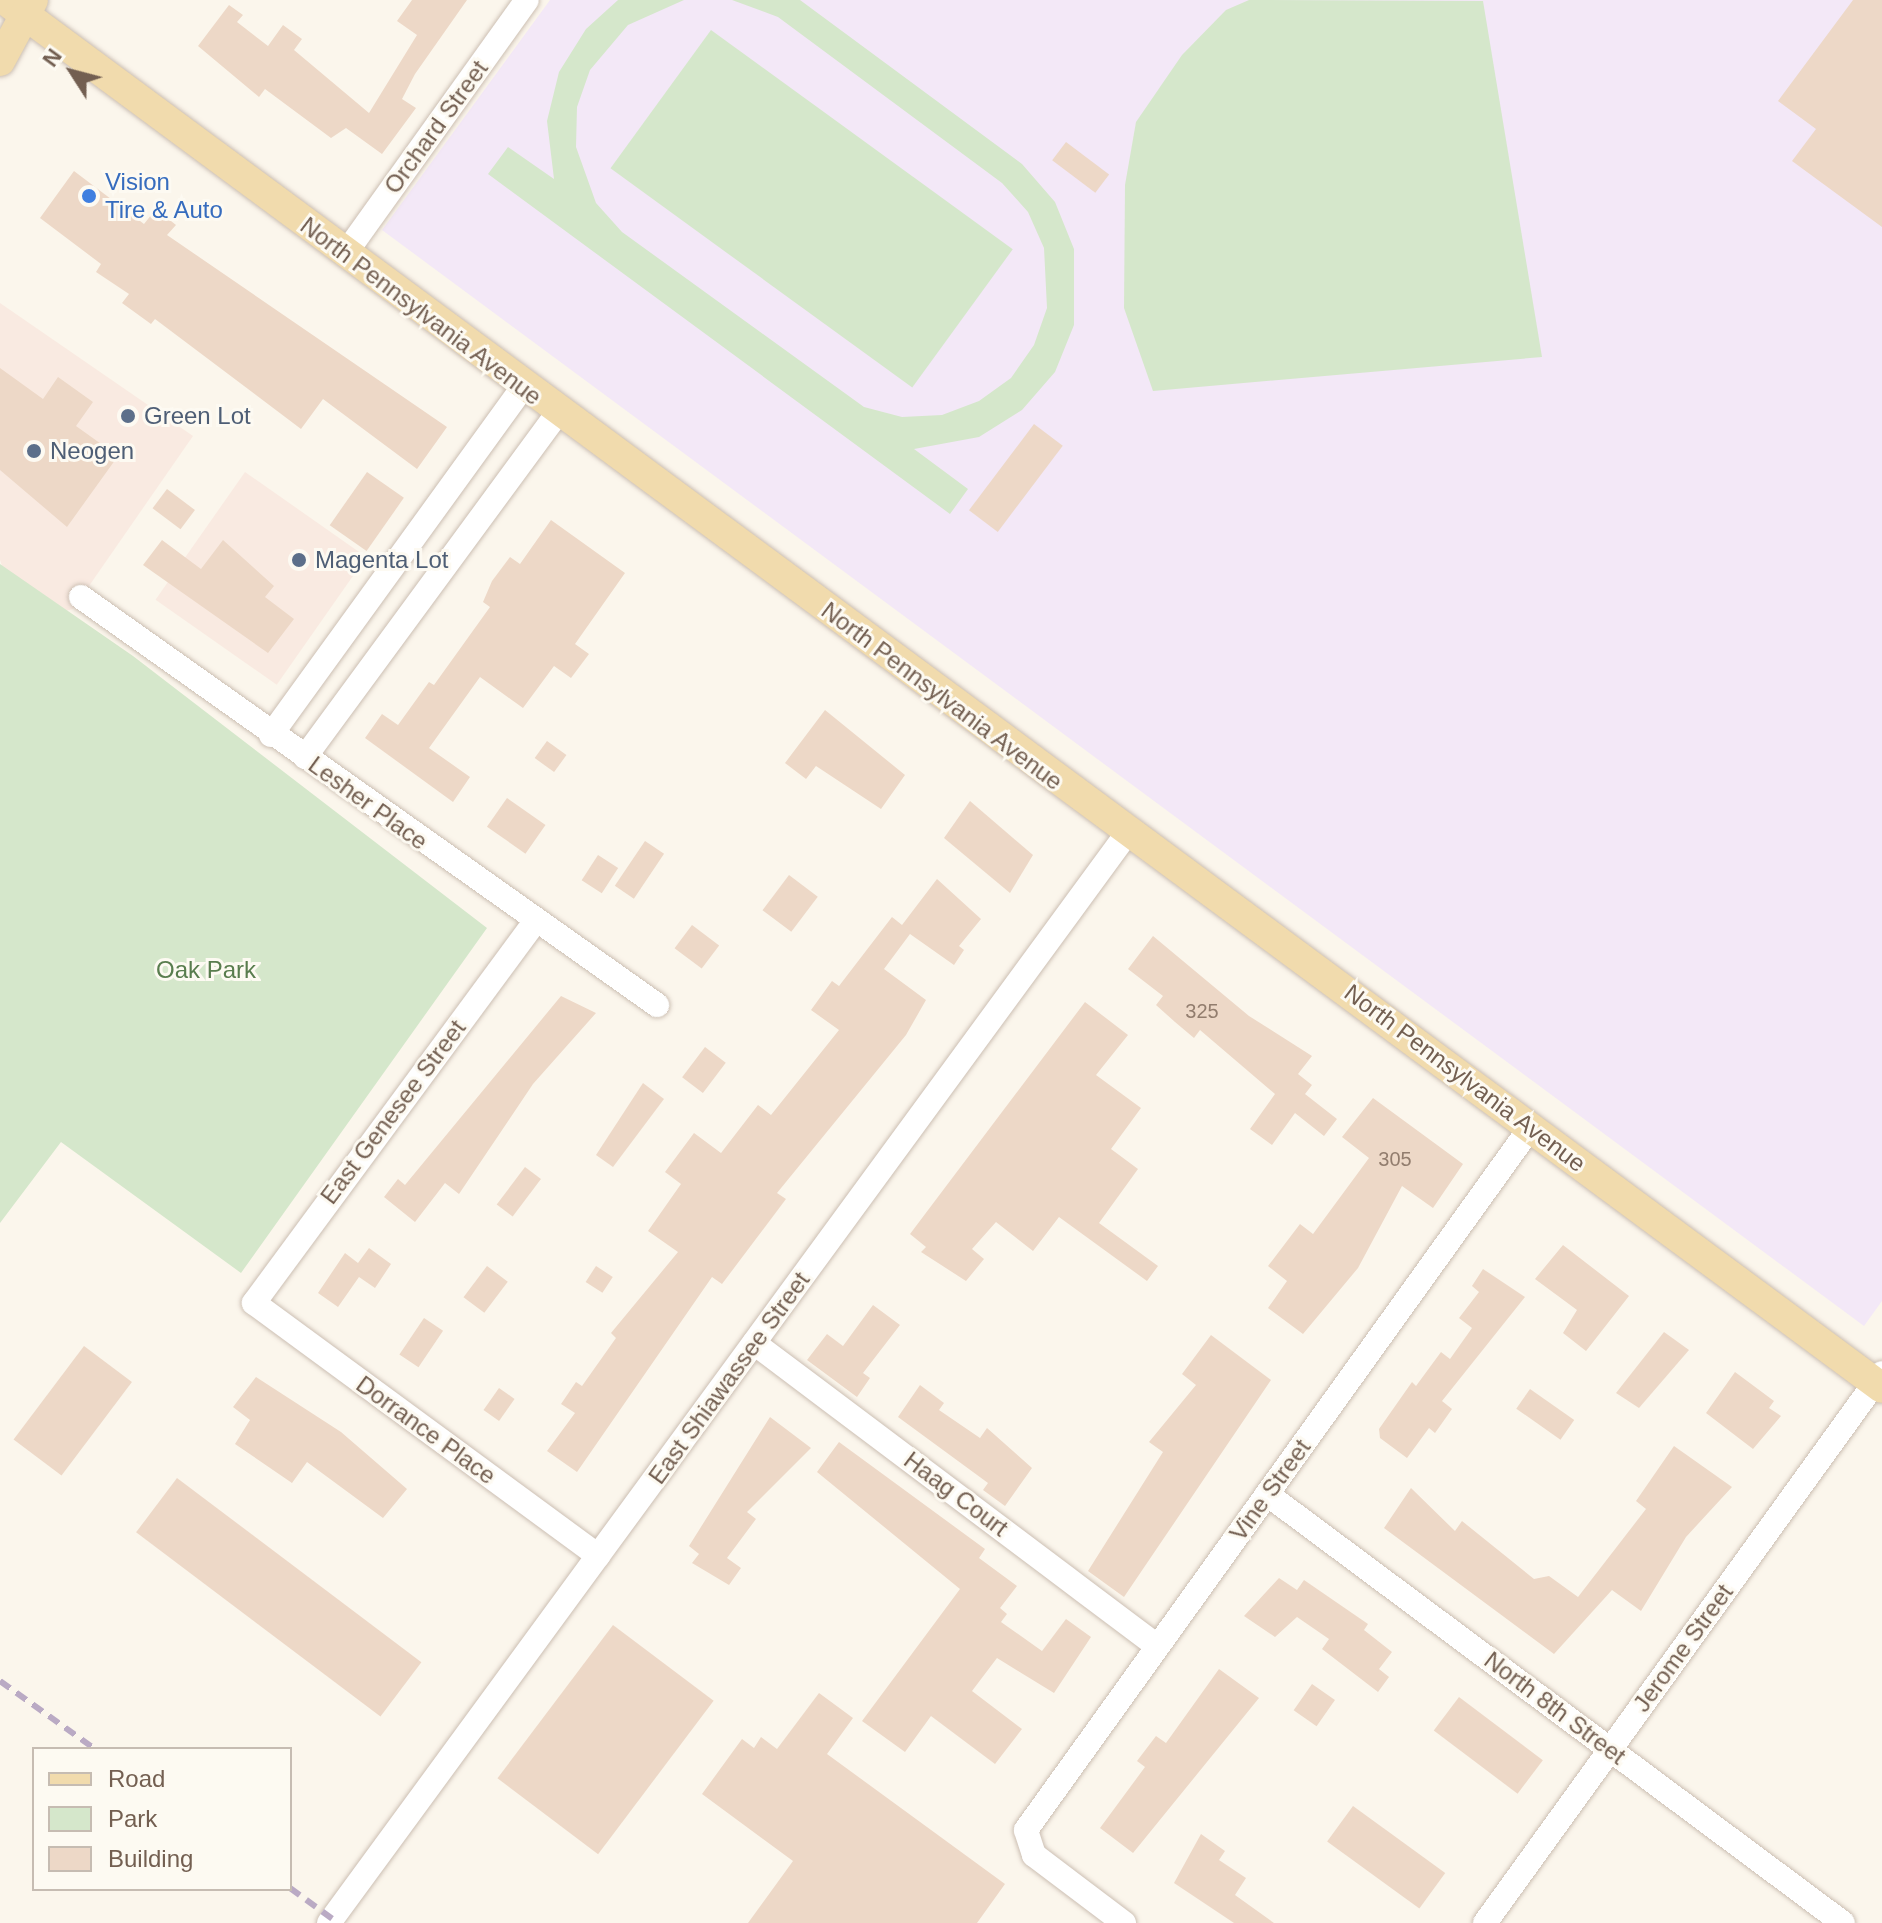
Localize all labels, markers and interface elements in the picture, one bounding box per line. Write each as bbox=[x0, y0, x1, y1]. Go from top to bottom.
north arrow bbox=[32, 32, 112, 112]
text: N bbox=[37, 44, 67, 71]
street label: Orchard Street bbox=[378, 55, 494, 199]
place label: Vision Tire & Auto bbox=[105, 168, 224, 224]
marker: Vision Tire & Auto bbox=[80, 187, 98, 205]
street label: North Pennsylvania Avenue bbox=[294, 211, 548, 411]
place label: Green Lot bbox=[144, 402, 251, 430]
marker: Green Lot bbox=[119, 407, 137, 425]
place label: Neogen bbox=[50, 437, 134, 465]
marker: Neogen bbox=[25, 442, 43, 460]
place label: Magenta Lot bbox=[315, 546, 448, 574]
marker: Magenta Lot bbox=[290, 551, 308, 569]
street label: North Pennsylvania Avenue bbox=[815, 596, 1069, 796]
street label: Lesher Place bbox=[303, 750, 433, 856]
park label: Oak Park bbox=[156, 956, 256, 984]
street label: North Pennsylvania Avenue bbox=[1338, 978, 1592, 1178]
house number: 325 bbox=[1185, 999, 1219, 1023]
street label: East Genesee Street bbox=[314, 1014, 472, 1210]
house number: 305 bbox=[1378, 1147, 1412, 1171]
street label: East Shiawassee Street bbox=[642, 1266, 816, 1490]
street label: Dorrance Place bbox=[351, 1370, 501, 1490]
street label: Vine Street bbox=[1224, 1434, 1316, 1546]
street label: Haag Court bbox=[898, 1446, 1014, 1542]
street label: Jerome Street bbox=[1627, 1579, 1739, 1717]
street label: North 8th Street bbox=[1479, 1646, 1631, 1770]
legend bbox=[32, 1747, 292, 1891]
text: Road bbox=[108, 1765, 165, 1792]
text: Park bbox=[108, 1805, 157, 1832]
text: Building bbox=[108, 1845, 193, 1872]

